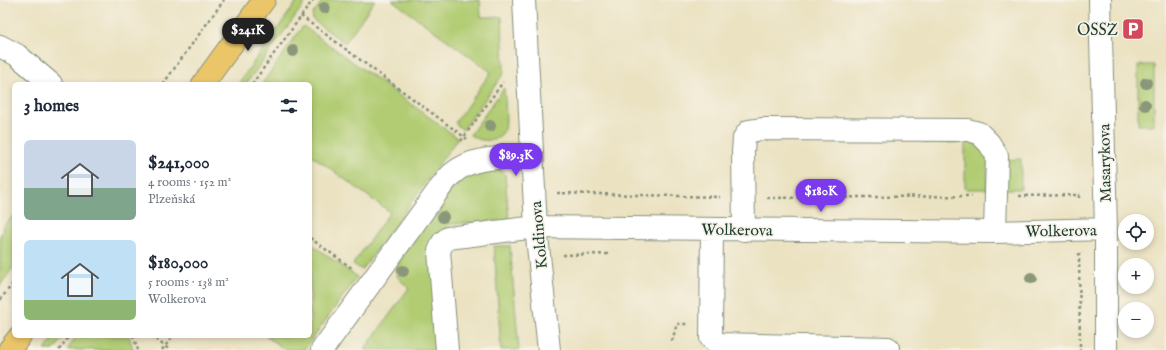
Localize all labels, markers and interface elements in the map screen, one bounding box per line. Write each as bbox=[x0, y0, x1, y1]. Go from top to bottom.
parking icon: OSSZ bbox=[1120, 16, 1146, 42]
pin: $241K bbox=[220, 18, 276, 52]
place label: OSSZ bbox=[1077, 21, 1118, 41]
text: $241K bbox=[231, 22, 265, 39]
icon: filters bbox=[278, 95, 300, 117]
text: 3 homes bbox=[24, 96, 79, 117]
street label: Masarykova bbox=[1095, 123, 1117, 203]
pin: $89.3K bbox=[483, 143, 549, 177]
text: $89.3K bbox=[498, 147, 534, 164]
text: $241,000 bbox=[148, 153, 210, 174]
icon: home bbox=[56, 156, 104, 204]
text: 4 rooms · 152 m² bbox=[148, 174, 231, 191]
pin: $180K bbox=[793, 179, 849, 213]
text: $180K bbox=[805, 183, 837, 200]
text: Plzeňská bbox=[148, 191, 195, 208]
street label: Koldinova bbox=[527, 200, 553, 270]
map controls bbox=[1118, 214, 1154, 338]
button: locate bbox=[1118, 214, 1154, 250]
street label: Wolkerova bbox=[701, 220, 773, 242]
street label: Wolkerova bbox=[1025, 221, 1097, 243]
text: $180,000 bbox=[148, 253, 208, 274]
icon: home bbox=[56, 256, 104, 304]
button: + bbox=[1118, 258, 1154, 294]
text: 5 rooms · 138 m² bbox=[148, 274, 229, 291]
text: Wolkerova bbox=[148, 291, 206, 308]
button: − bbox=[1118, 302, 1154, 338]

